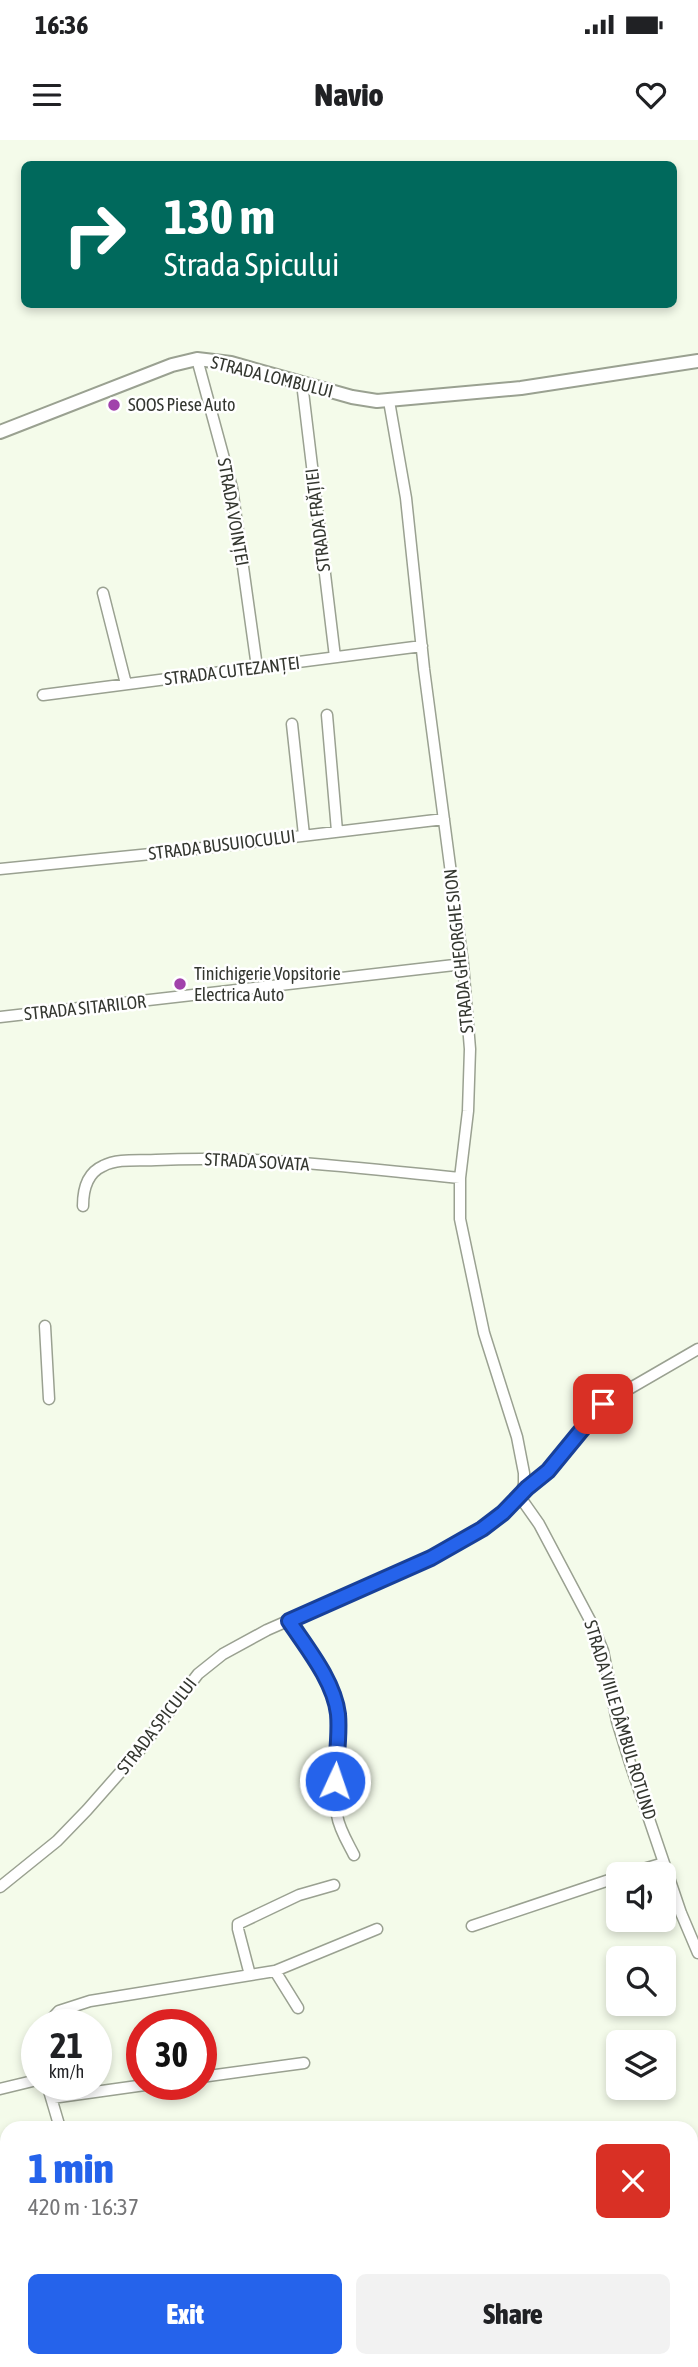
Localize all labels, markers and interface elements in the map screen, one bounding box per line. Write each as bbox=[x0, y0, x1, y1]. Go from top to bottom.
text: 16:36 bbox=[35, 10, 89, 40]
icon: menu bbox=[28, 76, 66, 114]
text: Navio bbox=[314, 76, 384, 113]
icon: heart bbox=[632, 76, 670, 114]
text: 130 m bbox=[164, 188, 275, 244]
icon: right bbox=[49, 189, 140, 280]
text: Strada Spicului bbox=[164, 246, 339, 283]
street label: STRADA LOMBULUI bbox=[209, 351, 335, 402]
place label: SOOS Piese Auto bbox=[128, 394, 235, 415]
marker: SOOS Piese Auto bbox=[106, 397, 122, 413]
street label: STRADA VOINȚEI bbox=[214, 456, 253, 567]
street label: STRADA FRĂȚIEI bbox=[301, 467, 334, 573]
street label: STRADA CUTEZANȚEI bbox=[163, 652, 301, 689]
street label: STRADA BUSUIOCULUI bbox=[147, 825, 297, 864]
street label: STRADA GHEORGHE SION bbox=[439, 868, 478, 1034]
place label: Tinichigerie Vopsitorie Electrica Auto bbox=[194, 963, 341, 1005]
marker: Tinichigerie Vopsitorie Electrica Auto bbox=[172, 976, 188, 992]
street label: STRADA SITARILOR bbox=[23, 991, 147, 1024]
street label: STRADA SOVATA bbox=[204, 1148, 310, 1175]
pin bbox=[573, 1374, 633, 1434]
icon: arrive bbox=[584, 1385, 622, 1423]
street label: STRADA VIILE DÂMBUL ROTUND bbox=[580, 1618, 661, 1822]
street label: STRADA SPICULUI bbox=[112, 1673, 201, 1778]
position arrow bbox=[298, 1744, 372, 1818]
map controls bbox=[606, 1862, 676, 2100]
button: sound bbox=[606, 1862, 676, 1932]
button: search bbox=[606, 1946, 676, 2016]
speed limit sign: 30 bbox=[126, 2009, 217, 2100]
text: 21 bbox=[50, 2025, 83, 2065]
button: layers bbox=[606, 2030, 676, 2100]
text: km/h bbox=[49, 2061, 84, 2082]
text: 1 min bbox=[28, 2144, 114, 2192]
button: close bbox=[596, 2144, 670, 2218]
text: 420 m · 16:37 bbox=[28, 2194, 139, 2220]
button: Exit bbox=[28, 2274, 342, 2354]
button: Share bbox=[356, 2274, 670, 2354]

